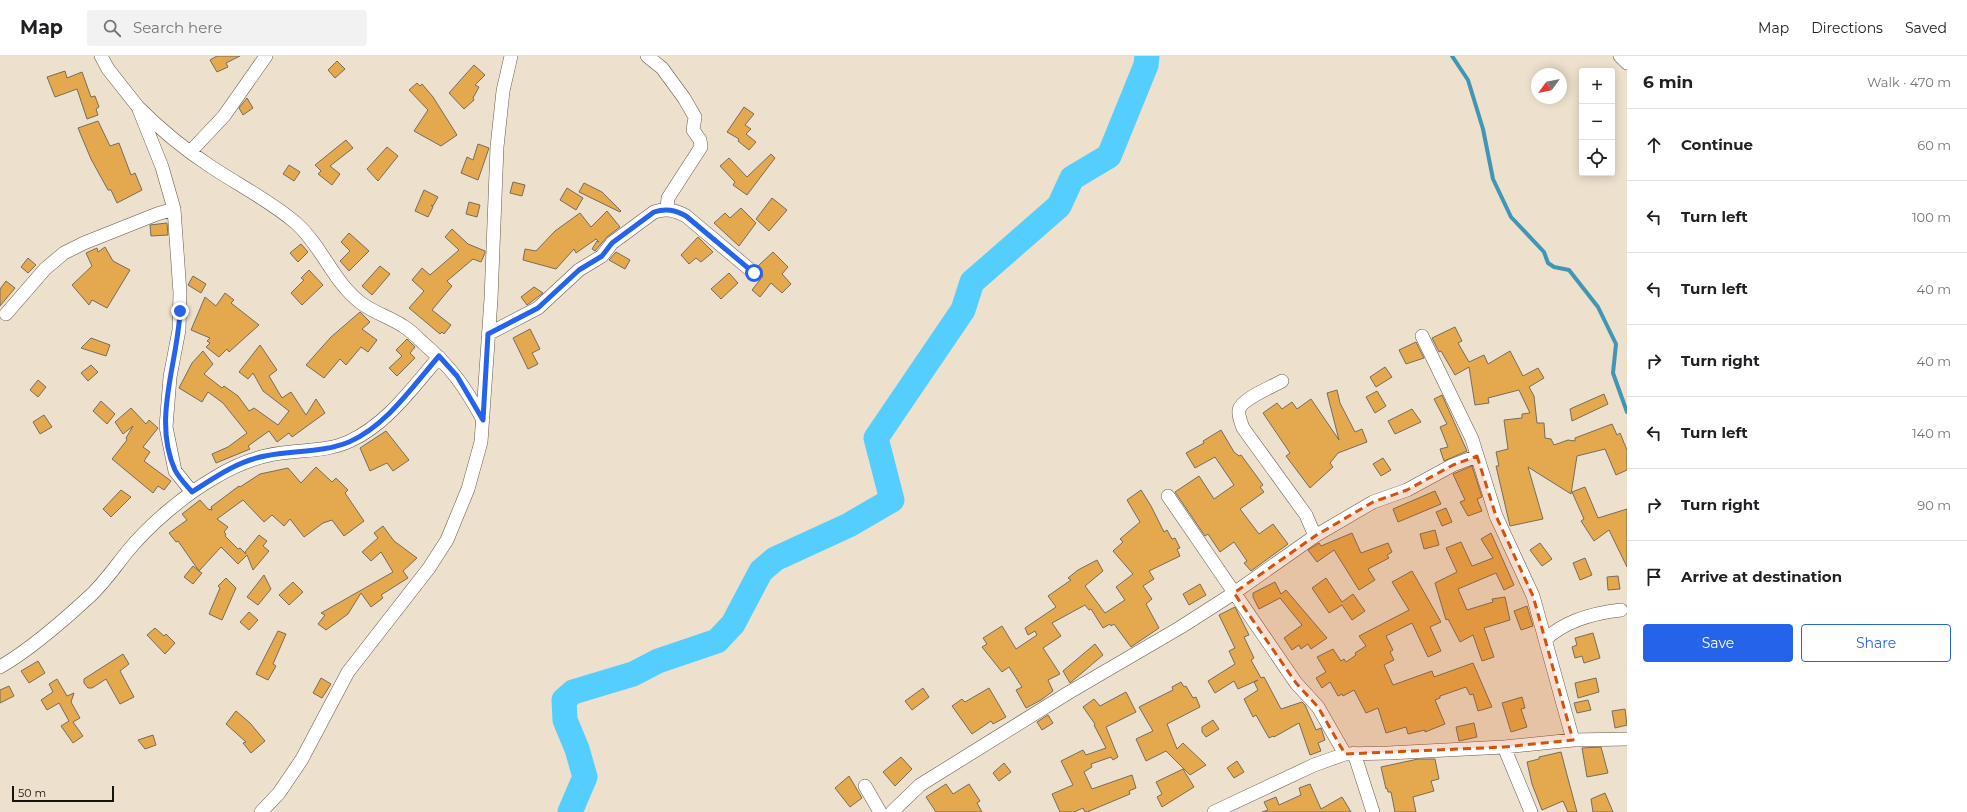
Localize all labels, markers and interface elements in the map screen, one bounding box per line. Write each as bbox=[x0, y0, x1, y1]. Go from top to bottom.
search box bbox=[87, 10, 367, 46]
text: Map bbox=[20, 16, 63, 39]
icon: search bbox=[101, 17, 123, 39]
text: Search here bbox=[133, 18, 222, 37]
text: Map bbox=[1758, 19, 1789, 37]
text: Directions bbox=[1811, 19, 1883, 37]
text: Saved bbox=[1905, 19, 1947, 37]
north arrow bbox=[1531, 68, 1567, 104]
map controls bbox=[1579, 68, 1615, 176]
button: + bbox=[1579, 68, 1615, 104]
text: 6 min bbox=[1643, 72, 1693, 92]
text: Walk · 470 m bbox=[1867, 74, 1951, 90]
button: − bbox=[1579, 104, 1615, 140]
icon: ahead bbox=[1643, 134, 1665, 156]
text: Continue bbox=[1681, 135, 1753, 154]
text: 60 m bbox=[1917, 137, 1951, 153]
button: locate bbox=[1579, 140, 1615, 176]
icon: left bbox=[1643, 206, 1665, 228]
text: Turn left bbox=[1681, 207, 1748, 226]
text: 100 m bbox=[1912, 209, 1951, 225]
route start bbox=[745, 264, 763, 282]
icon: left bbox=[1643, 278, 1665, 300]
text: Turn left bbox=[1681, 279, 1748, 298]
text: 40 m bbox=[1917, 281, 1951, 297]
route end bbox=[171, 302, 189, 320]
icon: right bbox=[1643, 350, 1665, 372]
text: Turn right bbox=[1681, 351, 1760, 370]
text: 40 m bbox=[1917, 353, 1951, 369]
icon: left bbox=[1643, 422, 1665, 444]
text: Turn left bbox=[1681, 423, 1748, 442]
text: 140 m bbox=[1912, 425, 1951, 441]
icon: right bbox=[1643, 494, 1665, 516]
text: Turn right bbox=[1681, 495, 1760, 514]
text: 90 m bbox=[1917, 497, 1951, 513]
icon: arrive bbox=[1643, 566, 1665, 588]
text: Arrive at destination bbox=[1681, 567, 1842, 586]
button: Save bbox=[1643, 624, 1793, 662]
button: Share bbox=[1801, 624, 1951, 662]
scale bar bbox=[12, 784, 114, 803]
text: 50 m bbox=[18, 786, 46, 800]

